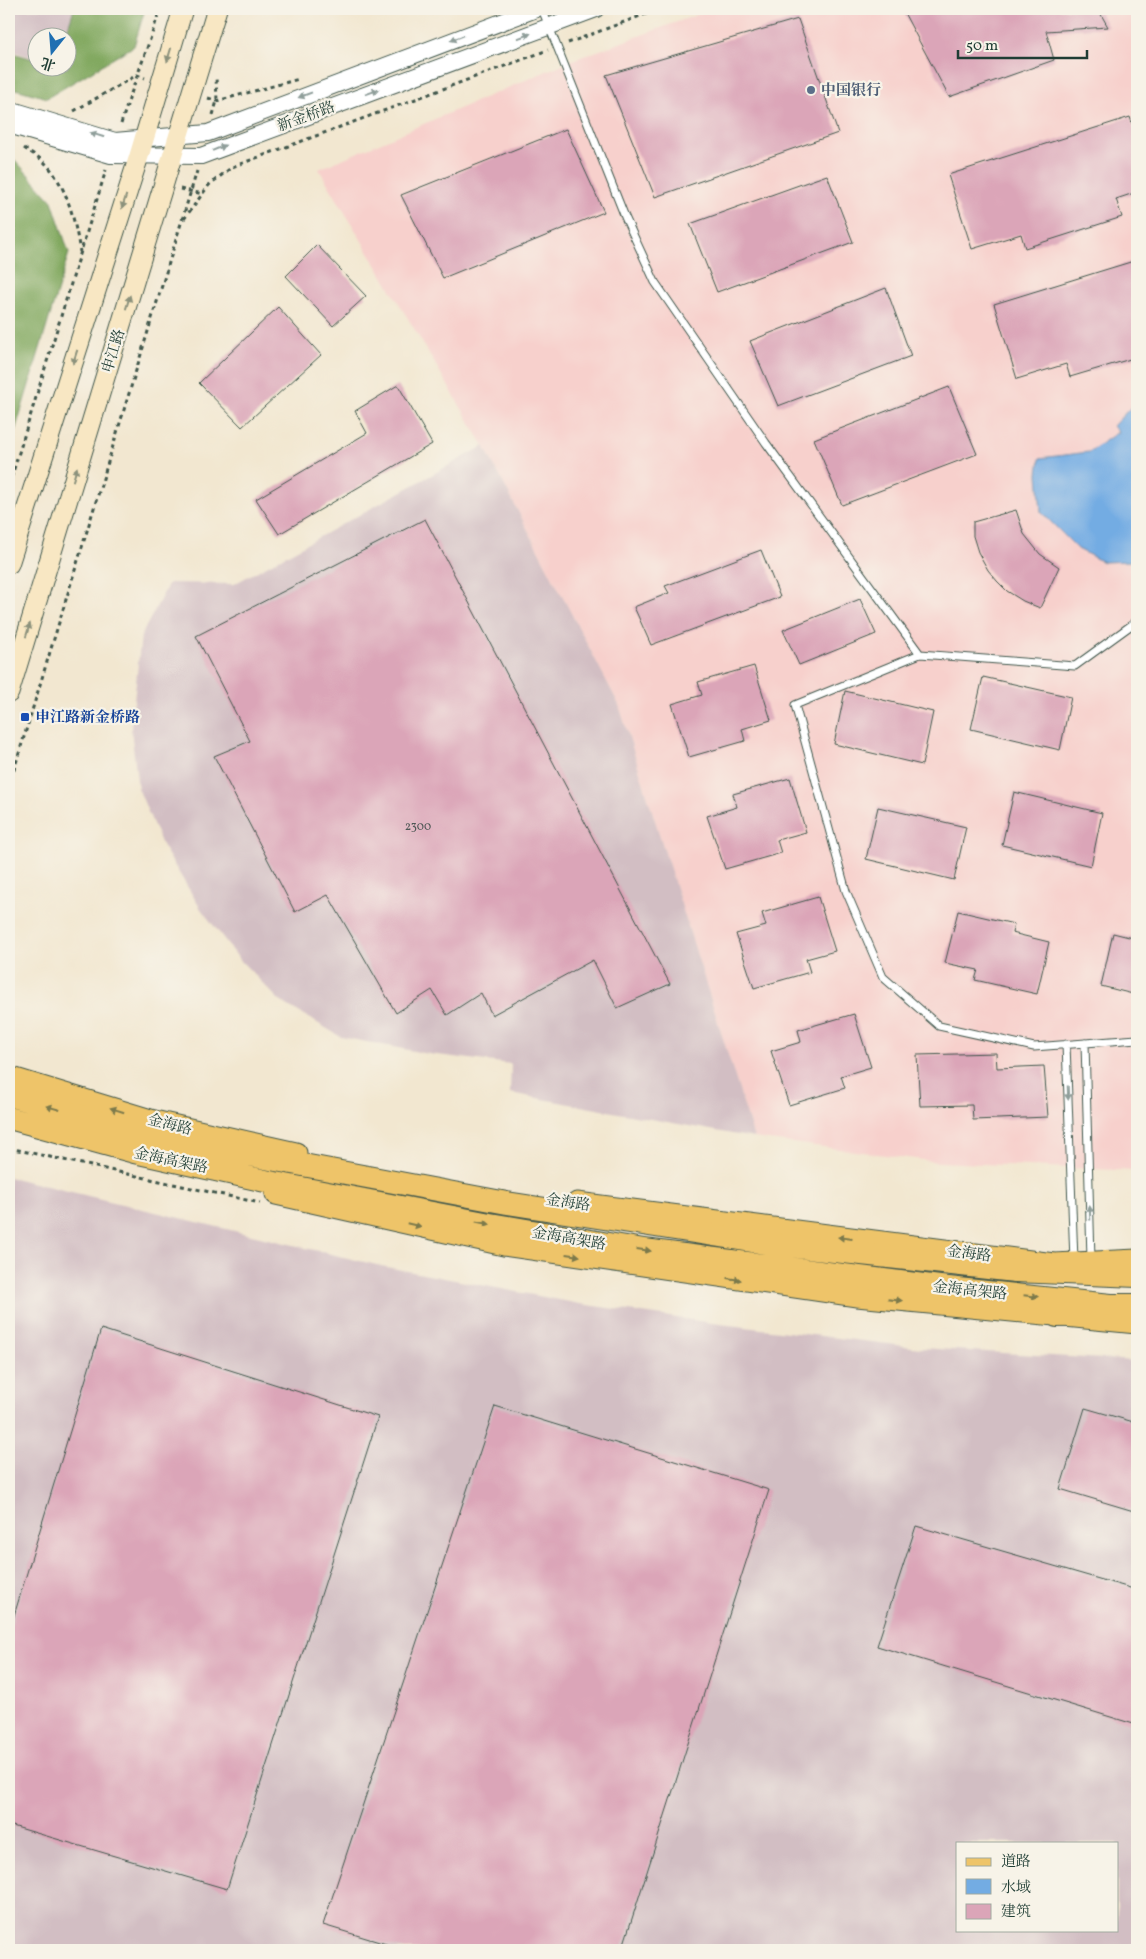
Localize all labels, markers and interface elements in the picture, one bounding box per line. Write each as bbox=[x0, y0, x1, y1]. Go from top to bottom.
north arrow bbox=[28, 28, 78, 78]
scale bar bbox=[958, 28, 1087, 60]
one-way arrow bbox=[517, 32, 532, 39]
one-way arrow bbox=[449, 34, 464, 42]
text: 50 m bbox=[966, 36, 998, 57]
one-way arrow bbox=[164, 48, 172, 63]
text: 北 bbox=[39, 52, 58, 74]
place label: 中国银行 bbox=[821, 81, 881, 102]
marker: 中国银行 bbox=[805, 84, 817, 96]
one-way arrow bbox=[365, 88, 380, 96]
one-way arrow bbox=[297, 91, 312, 99]
street label: 新金桥路 bbox=[275, 97, 338, 138]
one-way arrow bbox=[89, 131, 104, 139]
one-way arrow bbox=[212, 144, 227, 152]
one-way arrow bbox=[120, 195, 128, 210]
one-way arrow bbox=[124, 294, 132, 309]
street label: 申江路 bbox=[98, 327, 131, 376]
one-way arrow bbox=[71, 350, 79, 365]
one-way arrow bbox=[72, 467, 80, 482]
one-way arrow bbox=[25, 622, 32, 637]
place label: 申江路新金桥路 bbox=[35, 708, 140, 729]
marker: 申江路新金桥路 bbox=[19, 711, 31, 723]
house number: 2300 bbox=[405, 819, 431, 835]
one-way arrow bbox=[1064, 1085, 1072, 1101]
one-way arrow bbox=[46, 1104, 61, 1112]
one-way arrow bbox=[110, 1105, 125, 1113]
street label: 金海路 bbox=[145, 1110, 194, 1141]
street label: 金海高架路 bbox=[132, 1143, 210, 1180]
street label: 金海路 bbox=[544, 1190, 592, 1217]
one-way arrow bbox=[1085, 1205, 1093, 1221]
one-way arrow bbox=[476, 1219, 491, 1227]
one-way arrow bbox=[406, 1221, 421, 1229]
street label: 金海高架路 bbox=[530, 1223, 608, 1256]
one-way arrow bbox=[837, 1233, 853, 1241]
street label: 金海路 bbox=[945, 1241, 992, 1268]
one-way arrow bbox=[636, 1246, 652, 1254]
one-way arrow bbox=[565, 1251, 581, 1259]
one-way arrow bbox=[726, 1275, 742, 1283]
street label: 金海高架路 bbox=[931, 1277, 1008, 1306]
one-way arrow bbox=[1023, 1292, 1039, 1300]
one-way arrow bbox=[887, 1296, 903, 1304]
legend bbox=[956, 1842, 1118, 1932]
text: 道路 bbox=[1001, 1852, 1031, 1873]
text: 水域 bbox=[1001, 1878, 1031, 1899]
text: 建筑 bbox=[1001, 1902, 1031, 1923]

